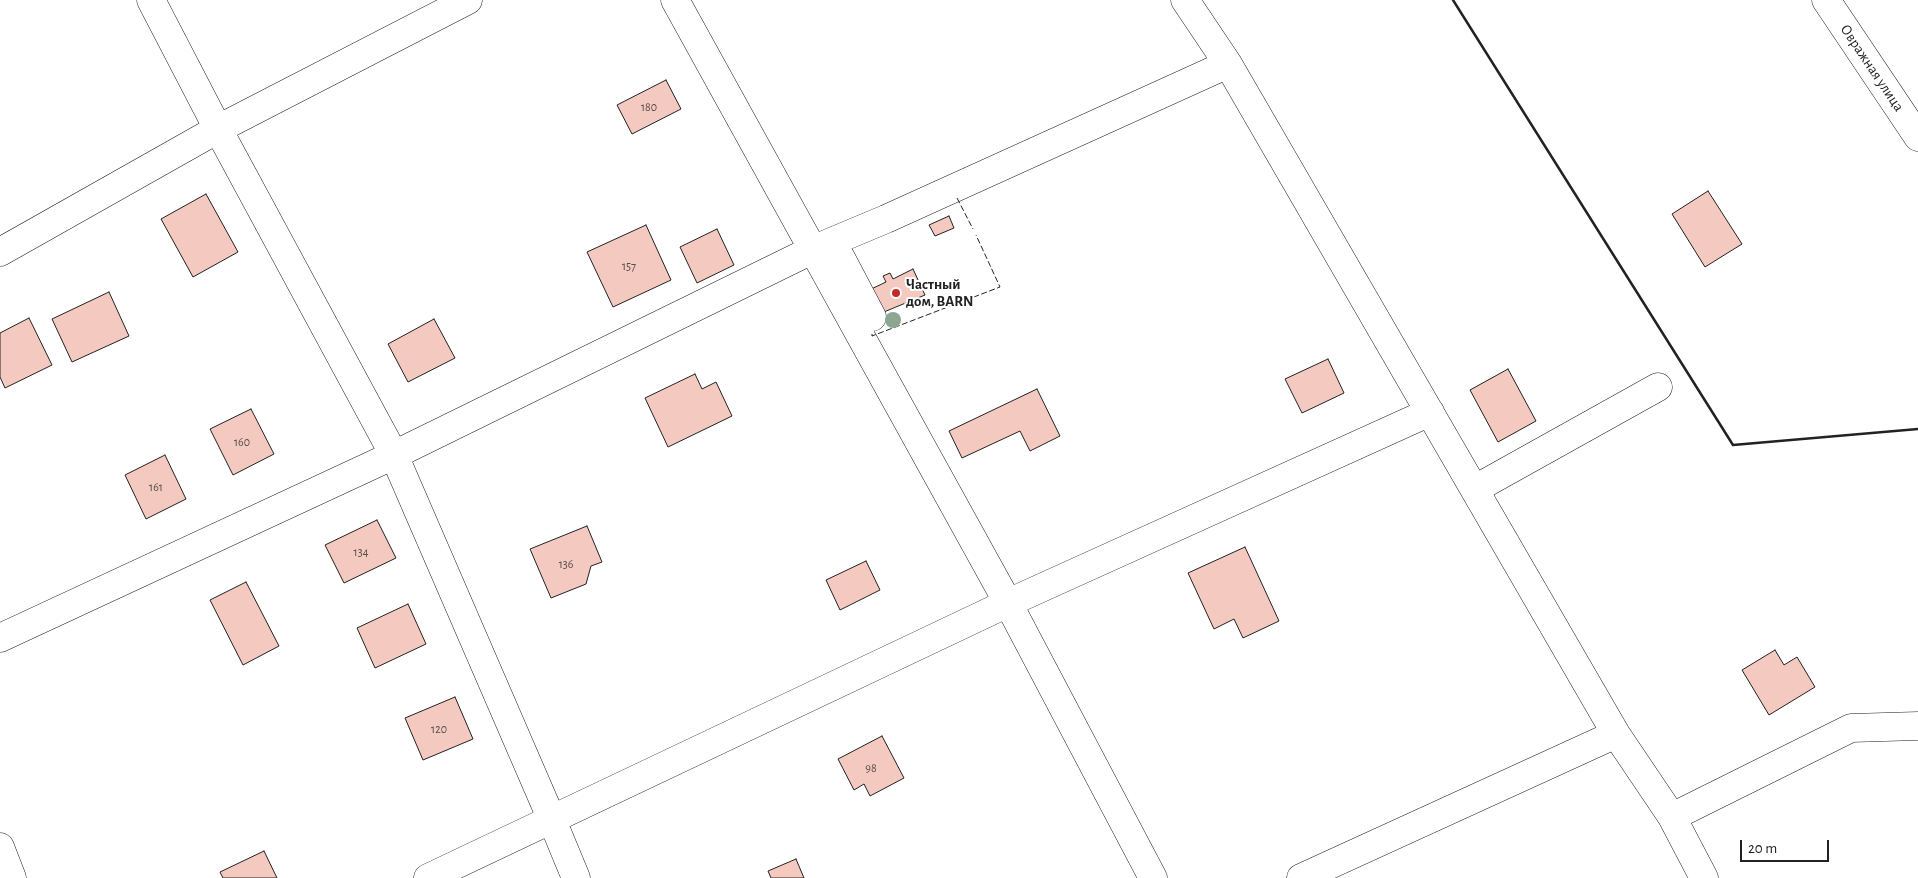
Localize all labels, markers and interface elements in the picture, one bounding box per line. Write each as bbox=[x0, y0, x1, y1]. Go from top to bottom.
street label: Овражная улица bbox=[1836, 21, 1908, 115]
house number: 180 bbox=[641, 100, 657, 114]
house number: 157 bbox=[622, 259, 636, 273]
place label: Частный дом, BARN bbox=[906, 275, 973, 310]
marker: Частный дом, BARN bbox=[890, 287, 902, 299]
house number: 160 bbox=[234, 435, 250, 449]
house number: 161 bbox=[149, 480, 163, 494]
house number: 134 bbox=[354, 545, 368, 559]
house number: 136 bbox=[559, 557, 573, 571]
house number: 120 bbox=[431, 722, 447, 736]
house number: 98 bbox=[865, 761, 877, 775]
scale bar bbox=[1743, 830, 1832, 862]
text: 20 m bbox=[1748, 841, 1777, 856]

